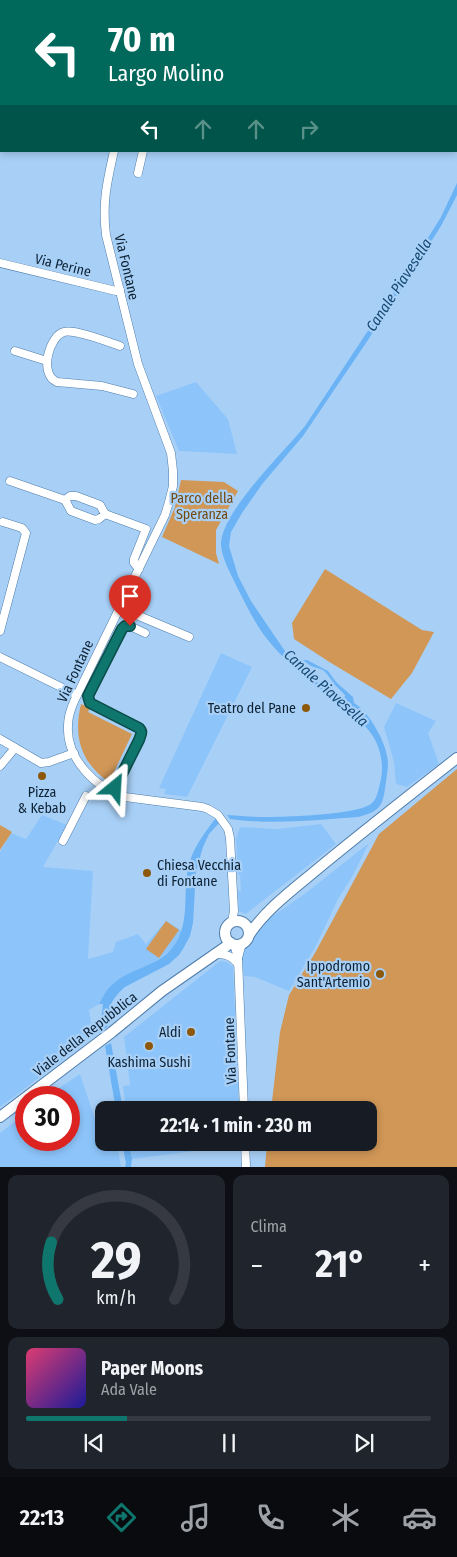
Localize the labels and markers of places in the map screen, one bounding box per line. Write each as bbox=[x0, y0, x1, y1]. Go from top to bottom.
pin bbox=[109, 575, 151, 626]
place label: Teatro del Pane bbox=[208, 700, 296, 717]
marker: Teatro del Pane bbox=[300, 702, 312, 714]
marker: Pizza & Kebab bbox=[36, 770, 48, 782]
place label: Pizza & Kebab bbox=[18, 784, 66, 817]
place label: Chiesa Vecchia di Fontane bbox=[157, 857, 241, 890]
marker: Chiesa Vecchia di Fontane bbox=[141, 867, 153, 879]
place label: Ippodromo Sant'Artemio bbox=[297, 958, 370, 991]
marker: Ippodromo Sant'Artemio bbox=[374, 968, 386, 980]
place label: Aldi bbox=[159, 1024, 181, 1041]
marker: Aldi bbox=[185, 1026, 197, 1038]
marker: Kashima Sushi bbox=[143, 1040, 155, 1052]
place label: Kashima Sushi bbox=[107, 1054, 191, 1071]

